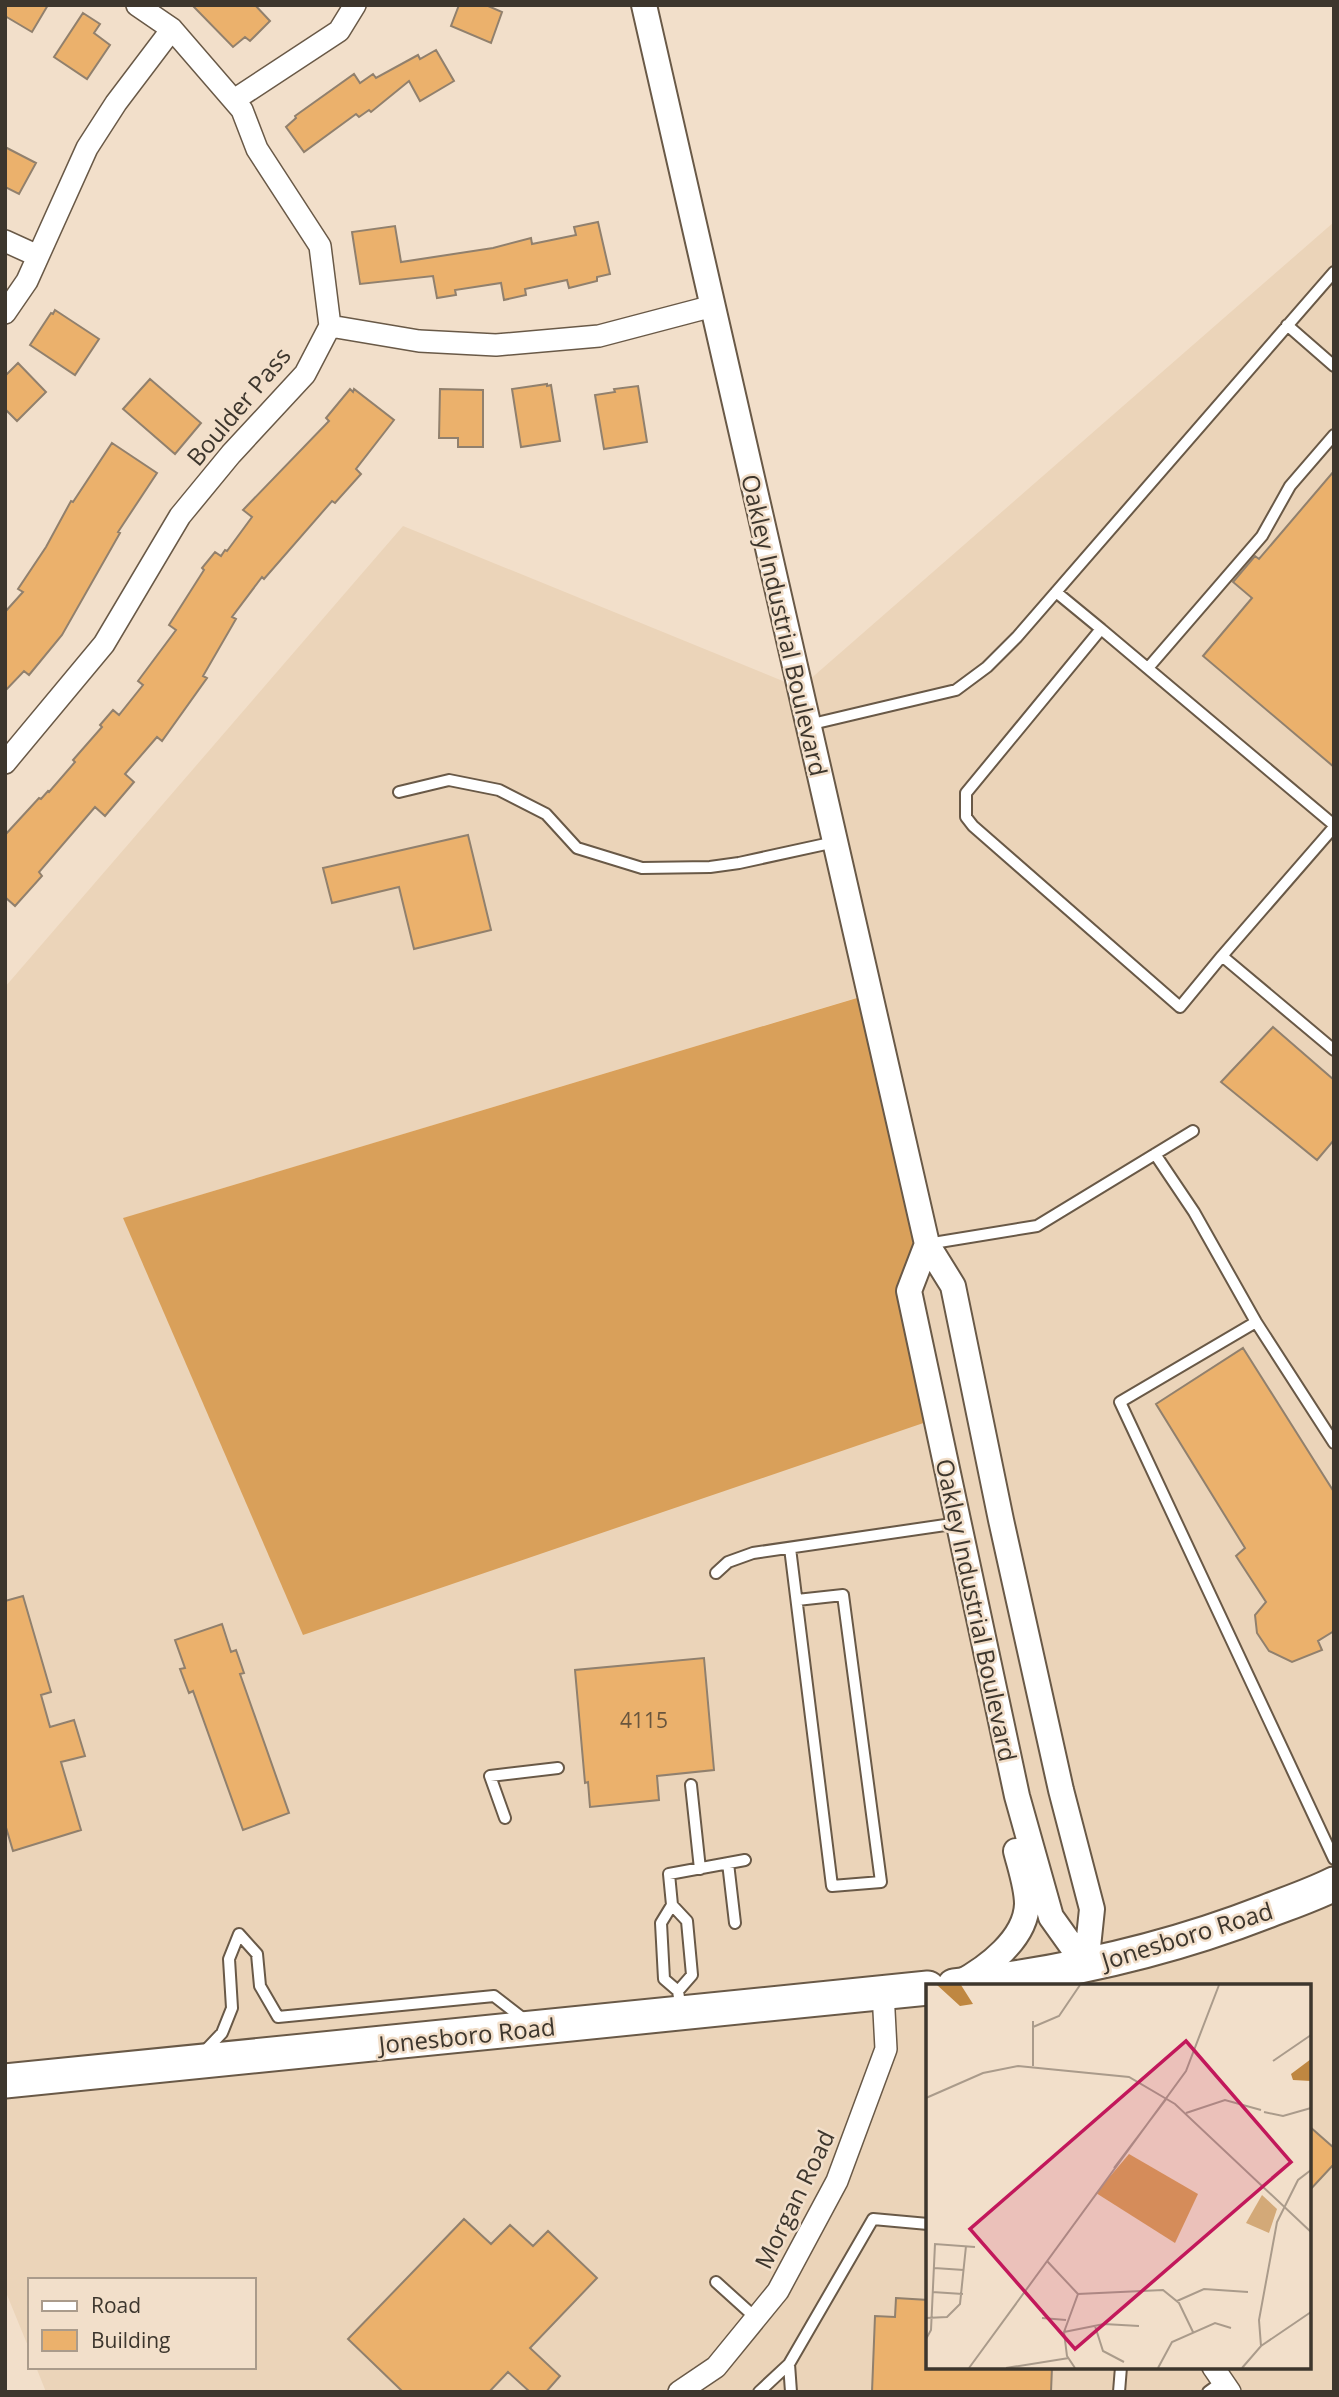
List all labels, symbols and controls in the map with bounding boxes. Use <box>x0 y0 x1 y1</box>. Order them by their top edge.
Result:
street label: Boulder Pass <box>179 340 297 472</box>
street label: Oakley Industrial Boulevard <box>734 471 836 779</box>
street label: Oakley Industrial Boulevard <box>929 1456 1025 1764</box>
house number: 4115 <box>620 1706 668 1734</box>
street label: Jonesboro Road <box>1095 1893 1277 1977</box>
inset map <box>926 1984 1311 2369</box>
street label: Jonesboro Road <box>375 2009 557 2061</box>
street label: Morgan Road <box>746 2124 842 2274</box>
legend <box>28 2278 256 2369</box>
text: Road <box>91 2291 141 2319</box>
text: Building <box>91 2326 170 2354</box>

